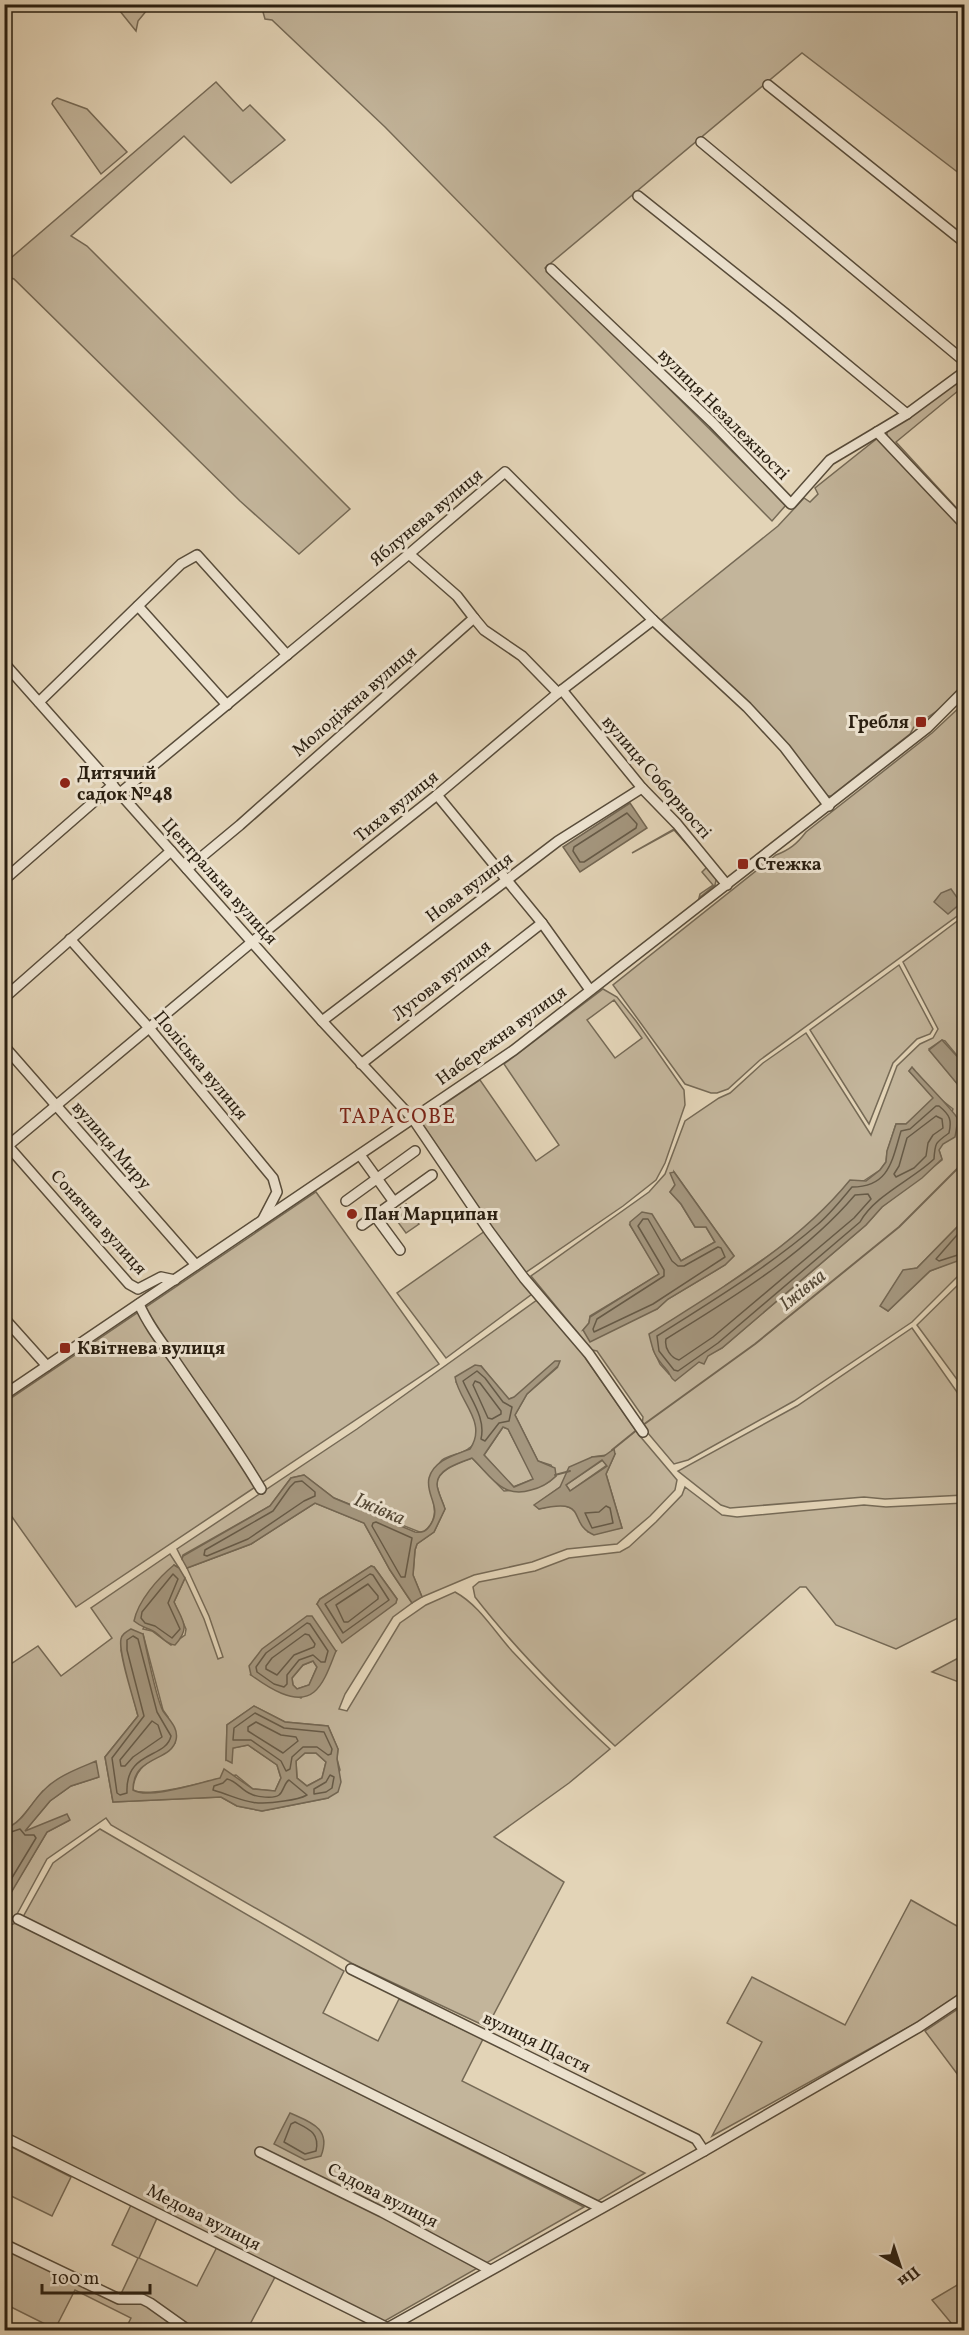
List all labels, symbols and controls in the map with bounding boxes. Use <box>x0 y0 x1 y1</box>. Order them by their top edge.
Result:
street label: вулиця Незалежності <box>651 344 794 487</box>
street label: Яблунева вулиця <box>365 463 489 573</box>
street label: Молодіжна вулиця <box>287 641 423 763</box>
street label: вулиця Соборності <box>595 711 717 845</box>
place label: Гребля <box>848 711 909 736</box>
marker: Гребля <box>914 715 928 729</box>
place label: Дитячий садок №48 <box>77 762 172 808</box>
street label: Тиха вулиця <box>350 765 444 849</box>
marker: Дитячий садок №48 <box>58 776 72 790</box>
street label: Центральна вулиця <box>155 813 283 951</box>
street label: Нова вулиця <box>421 847 519 929</box>
place label: Стежка <box>755 853 822 878</box>
marker: Стежка <box>736 857 750 871</box>
street label: Лугова вулиця <box>387 935 497 1028</box>
street label: Набережна вулиця <box>431 980 572 1092</box>
street label: Поліська вулиця <box>147 1006 253 1126</box>
street label: вулиця Миру <box>65 1096 157 1196</box>
district label: ТАРАСОВЕ <box>339 1103 457 1132</box>
street label: Сонячна вулиця <box>44 1165 152 1281</box>
place label: Пан Марципан <box>364 1203 498 1228</box>
marker: Пан Марципан <box>345 1207 359 1221</box>
water label: Іжівка <box>774 1263 833 1318</box>
place label: Квітнева вулиця <box>77 1337 225 1362</box>
marker: Квітнева вулиця <box>58 1341 72 1355</box>
water label: Іжівка <box>349 1487 409 1533</box>
street label: вулиця Щастя <box>478 2006 594 2080</box>
street label: Садова вулиця <box>323 2158 442 2235</box>
street label: Медова вулиця <box>142 2179 265 2258</box>
north arrow <box>870 2236 930 2296</box>
scale bar <box>42 2257 150 2295</box>
text: Пн <box>892 2260 924 2292</box>
text: 100 m <box>51 2267 100 2292</box>

